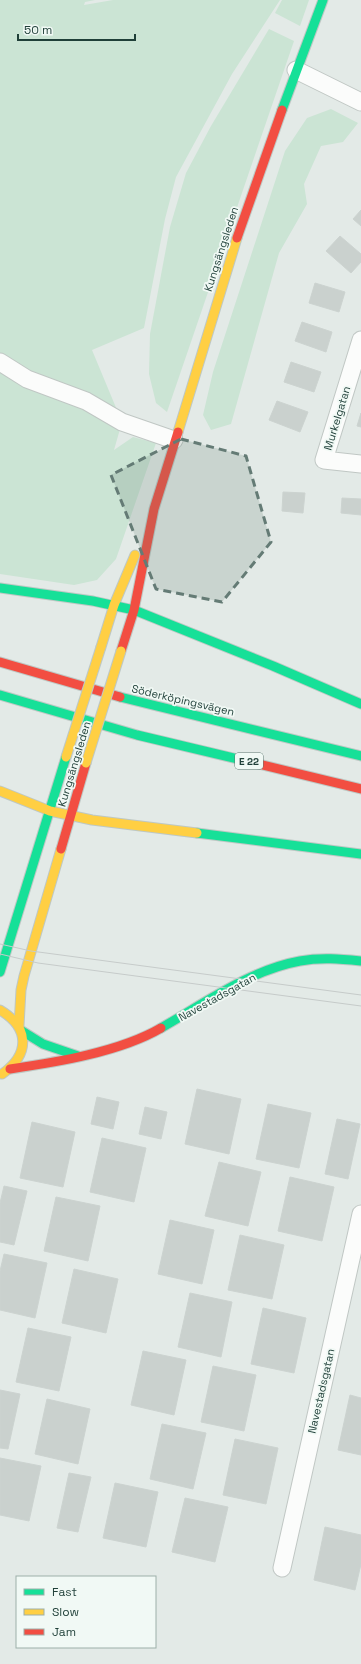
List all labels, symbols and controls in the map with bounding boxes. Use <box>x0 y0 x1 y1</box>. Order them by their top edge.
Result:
scale bar <box>18 16 135 42</box>
text: 50 m <box>24 22 52 38</box>
street label: Kungsängsleden <box>201 205 241 293</box>
street label: Murkelgatan <box>321 384 353 452</box>
street label: Söderköpingsvägen <box>130 681 236 719</box>
street label: Kungsängsleden <box>54 720 94 808</box>
road number: E 22 <box>235 753 263 769</box>
street label: Navestadsgatan <box>176 970 258 1024</box>
street label: Navestadsgatan <box>304 1347 338 1435</box>
legend <box>16 1576 156 1648</box>
text: Fast <box>52 1584 77 1600</box>
text: Slow <box>52 1604 79 1620</box>
text: Jam <box>52 1624 76 1640</box>

